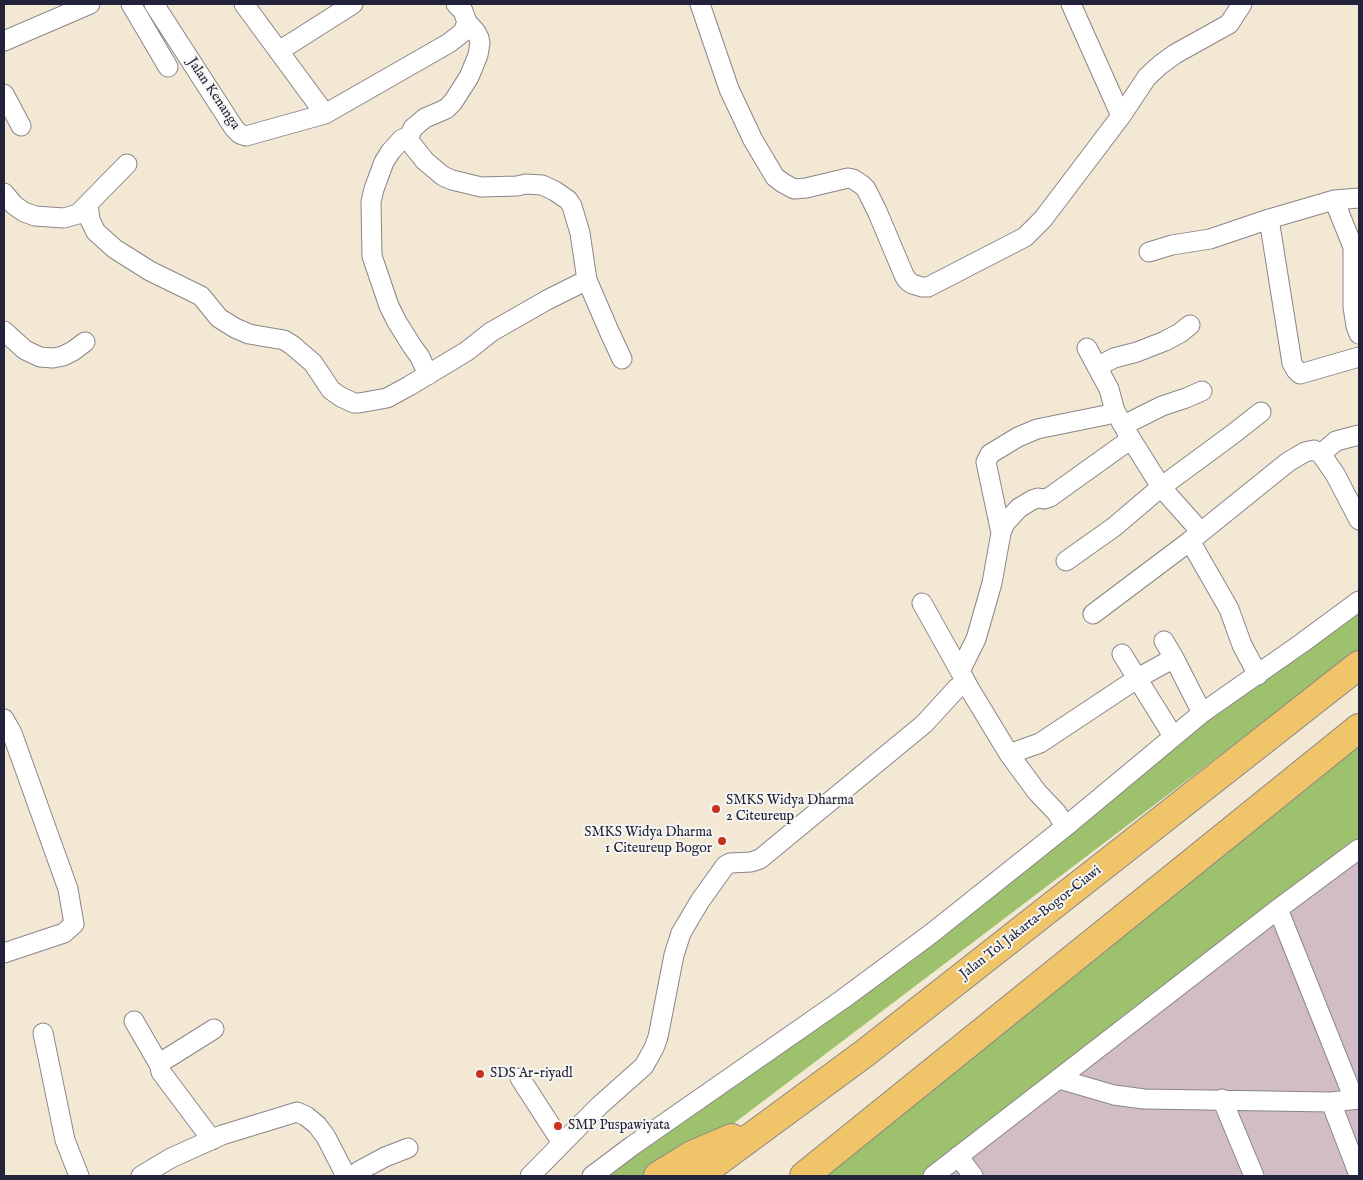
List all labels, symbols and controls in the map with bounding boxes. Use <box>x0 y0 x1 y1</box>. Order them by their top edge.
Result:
street label: Jalan Kenanga <box>183 55 243 133</box>
place label: SMKS Widya Dharma 2 Citeureup <box>726 793 854 826</box>
marker: SMKS Widya Dharma 2 Citeureup <box>710 803 722 815</box>
place label: SMKS Widya Dharma 1 Citeureup Bogor <box>584 825 712 858</box>
marker: SMKS Widya Dharma 1 Citeureup Bogor <box>716 835 728 847</box>
street label: Jalan Tol Jakarta–Bogor–Ciawi <box>957 863 1105 983</box>
place label: SDS Ar-riyadl <box>490 1066 573 1082</box>
marker: SDS Ar-riyadl <box>474 1068 486 1080</box>
place label: SMP Puspawiyata <box>568 1118 670 1134</box>
marker: SMP Puspawiyata <box>552 1120 564 1132</box>

